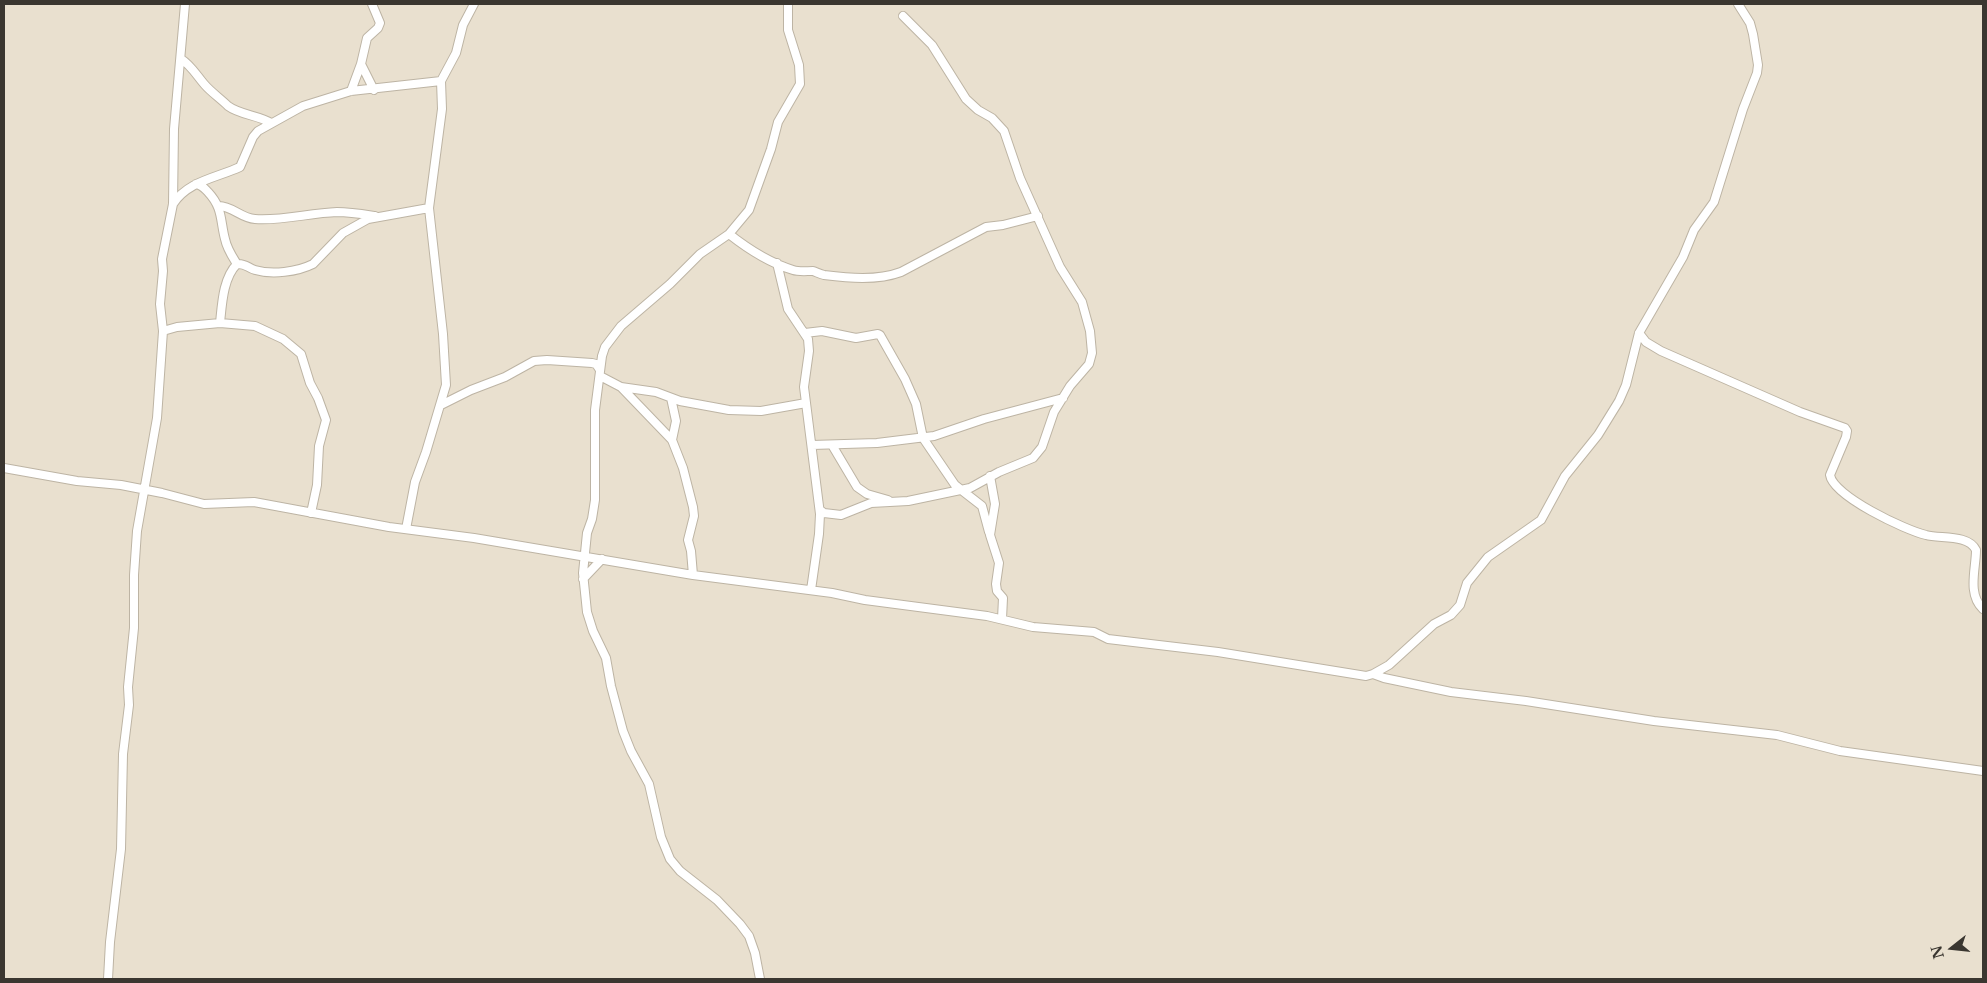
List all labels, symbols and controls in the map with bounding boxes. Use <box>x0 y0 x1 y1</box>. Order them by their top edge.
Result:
north arrow <box>1927 923 1977 973</box>
text: N <box>1927 943 1948 961</box>

